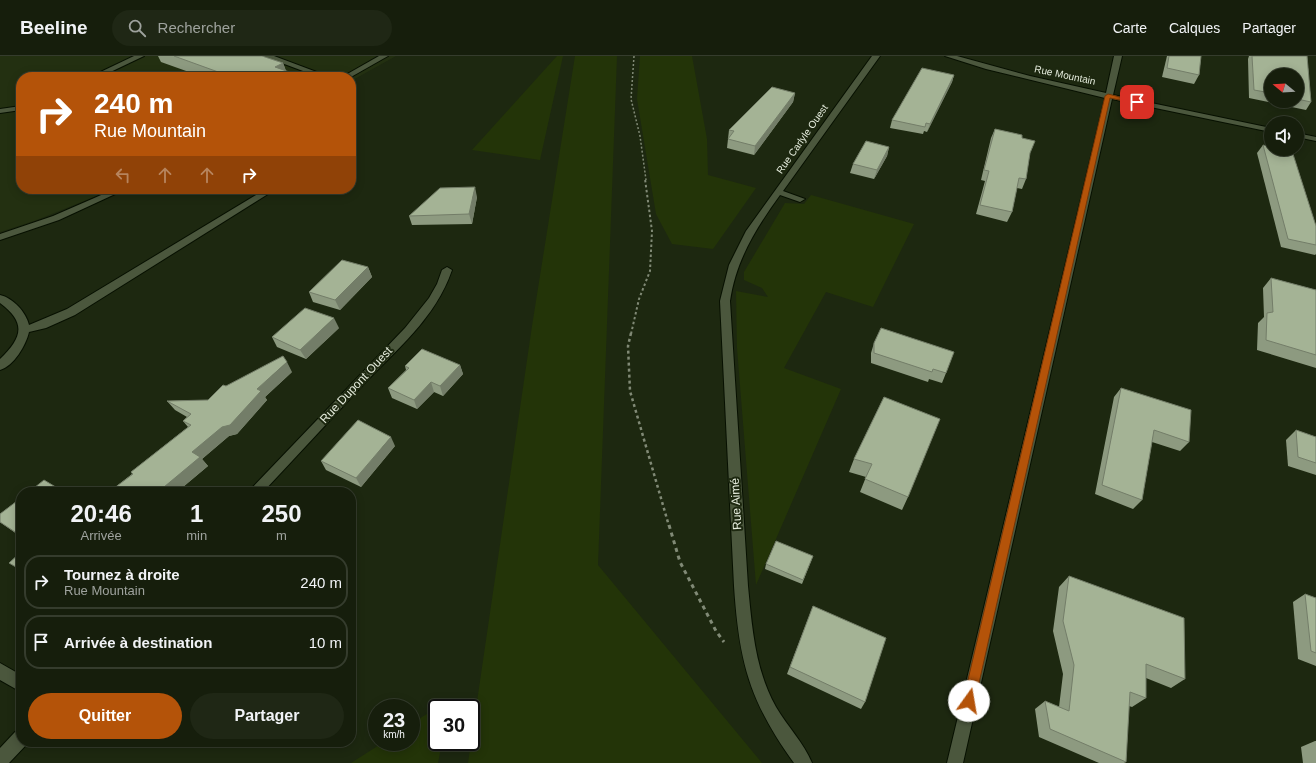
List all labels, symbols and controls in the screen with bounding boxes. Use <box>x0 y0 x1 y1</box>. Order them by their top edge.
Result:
search box <box>112 10 392 46</box>
text: Beeline <box>20 17 88 38</box>
icon: search <box>126 17 148 39</box>
text: Rechercher <box>158 19 235 36</box>
text: Carte <box>1113 20 1147 36</box>
text: Calques <box>1169 20 1220 36</box>
text: Partager <box>1242 20 1296 36</box>
street label: Rue Mountain <box>1033 63 1097 87</box>
north arrow <box>1264 68 1304 108</box>
map controls <box>1264 68 1304 156</box>
pin <box>1120 85 1154 119</box>
icon: right <box>28 88 80 140</box>
text: 240 m <box>94 88 173 119</box>
icon: arrive <box>1126 91 1148 113</box>
street label: Rue Carlyle Ouest <box>774 102 830 176</box>
button: sound <box>1264 116 1304 156</box>
text: Rue Mountain <box>94 121 206 141</box>
icon: left <box>112 164 134 186</box>
icon: ahead <box>154 164 176 186</box>
icon: ahead <box>196 164 218 186</box>
icon: right <box>238 164 260 186</box>
street label: Rue Dupont Ouest <box>317 343 395 426</box>
street label: Rue Aimé <box>728 477 744 530</box>
text: 20:46 <box>70 500 132 527</box>
text: 1 <box>190 500 203 527</box>
text: 250 <box>262 500 302 527</box>
text: Arrivée <box>80 528 122 543</box>
text: min <box>186 528 207 543</box>
text: m <box>276 528 287 543</box>
text: Tournez à droite <box>64 566 180 583</box>
icon: right <box>30 571 52 593</box>
text: 240 m <box>300 574 342 591</box>
text: Rue Mountain <box>64 583 145 598</box>
icon: arrive <box>30 631 52 653</box>
text: Arrivée à destination <box>64 634 212 651</box>
text: 10 m <box>309 634 342 651</box>
position arrow <box>948 680 990 722</box>
button: Quitter <box>28 693 182 739</box>
button: Partager <box>190 693 344 739</box>
speed limit sign: 30 <box>428 699 480 751</box>
text: 23 <box>383 709 405 731</box>
text: km/h <box>383 729 405 740</box>

